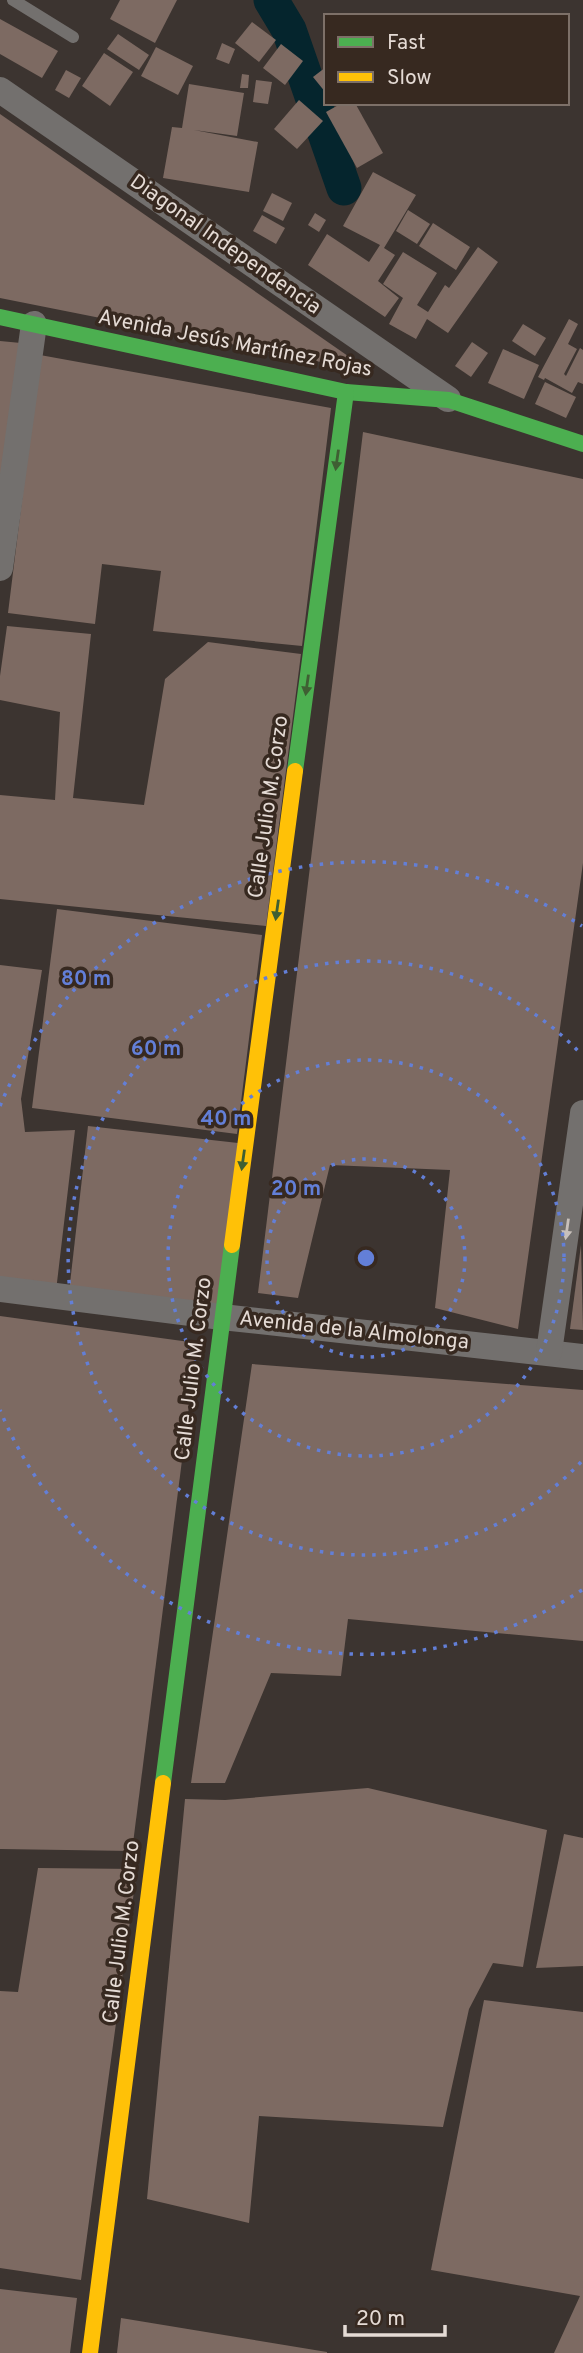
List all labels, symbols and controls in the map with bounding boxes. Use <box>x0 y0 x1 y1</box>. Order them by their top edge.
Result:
legend <box>324 14 569 105</box>
text: Fast <box>387 30 426 57</box>
text: Slow <box>387 65 432 92</box>
street label: Diagonal Independencia <box>124 169 326 321</box>
street label: Avenida Jesús Martínez Rojas <box>96 304 374 384</box>
one-way arrow <box>331 449 342 471</box>
one-way arrow <box>301 674 312 696</box>
street label: Calle Julio M. Corzo <box>243 714 295 900</box>
one-way arrow <box>271 900 282 922</box>
text: 80 m <box>61 966 111 993</box>
text: 60 m <box>131 1036 181 1063</box>
text: 40 m <box>201 1106 251 1133</box>
one-way arrow <box>237 1149 248 1171</box>
text: 20 m <box>271 1176 321 1203</box>
one-way arrow <box>561 1219 572 1241</box>
centre of rings <box>354 1246 378 1270</box>
street label: Calle Julio M. Corzo <box>169 1276 219 1462</box>
street label: Avenida de la Almolonga <box>238 1306 470 1356</box>
street label: Calle Julio M. Corzo <box>97 1839 147 2025</box>
scale bar <box>345 2294 445 2338</box>
text: 20 m <box>356 2306 405 2333</box>

